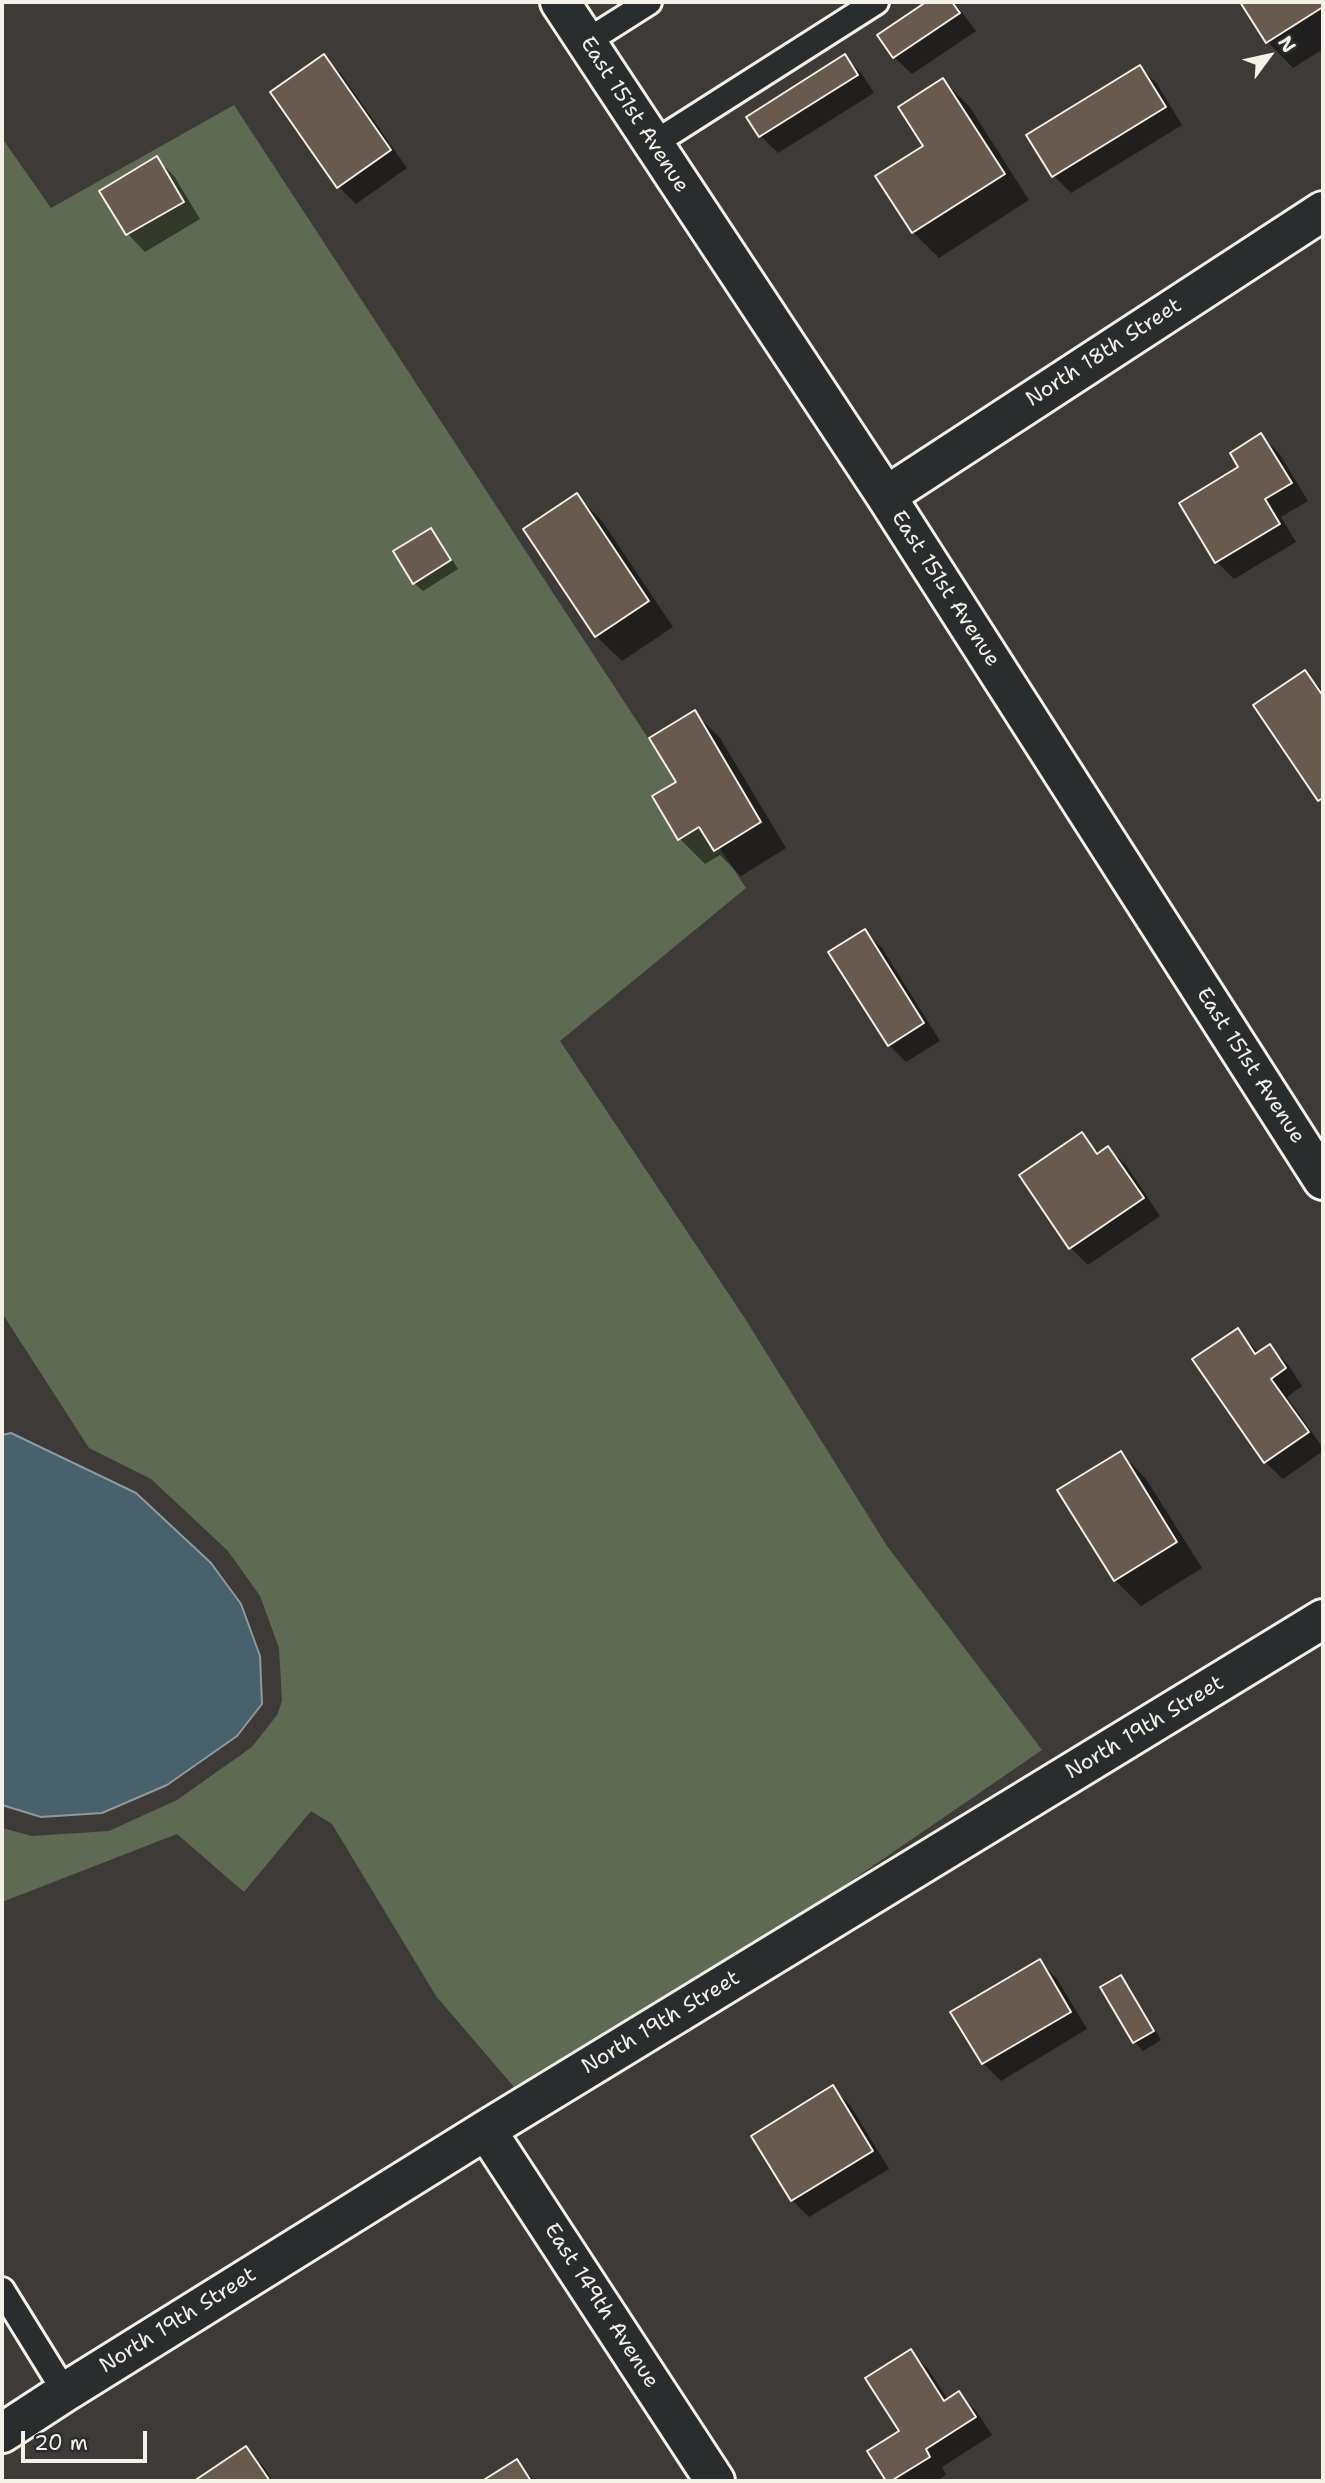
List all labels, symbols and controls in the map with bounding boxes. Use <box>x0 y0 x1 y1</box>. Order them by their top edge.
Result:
north arrow <box>1234 21 1304 91</box>
text: N <box>1272 31 1302 57</box>
street label: East 151st Avenue <box>574 32 694 198</box>
street label: North 18th Street <box>1022 293 1186 413</box>
street label: East 151st Avenue <box>885 506 1005 672</box>
street label: East 151st Avenue <box>1190 983 1310 1149</box>
street label: North 19th Street <box>1061 1671 1229 1785</box>
street label: North 19th Street <box>577 1966 745 2080</box>
street label: East 149th Avenue <box>538 2219 664 2393</box>
street label: North 19th Street <box>95 2263 261 2379</box>
scale bar <box>24 2416 150 2460</box>
text: 20 m <box>34 2429 88 2457</box>

